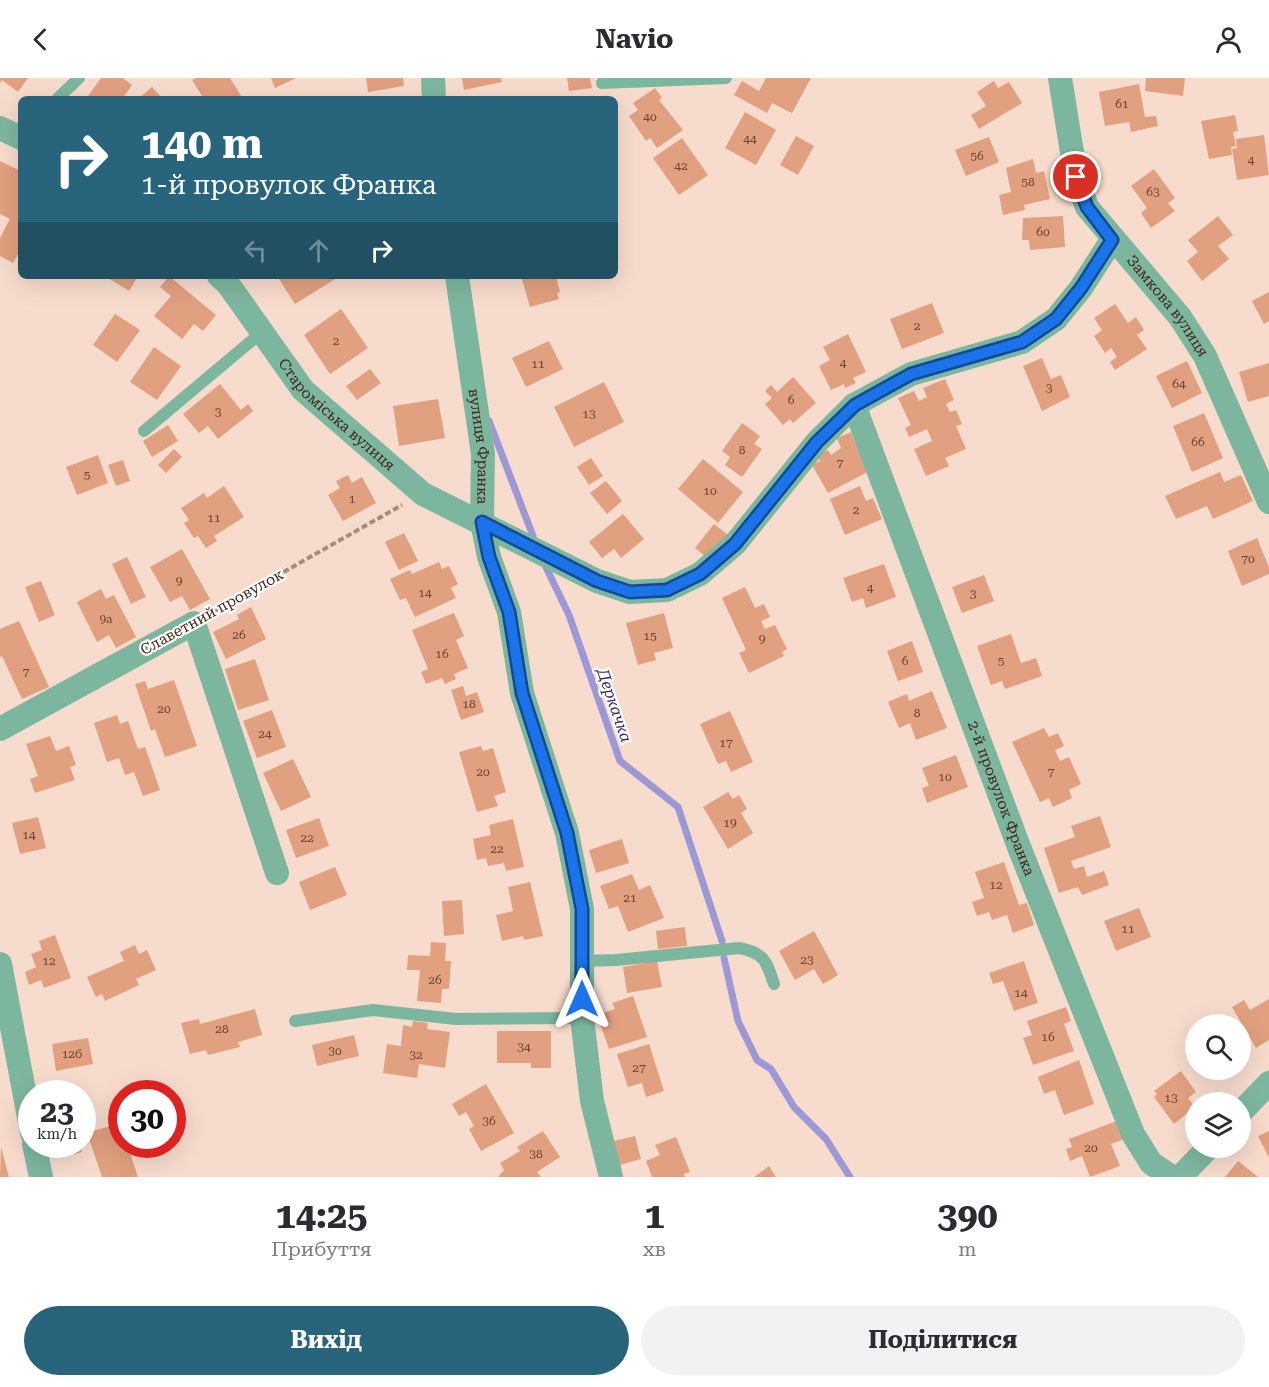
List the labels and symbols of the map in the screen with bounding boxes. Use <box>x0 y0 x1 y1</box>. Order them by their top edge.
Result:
house number: 61 <box>1115 97 1129 111</box>
house number: 40 <box>643 110 657 124</box>
house number: 44 <box>743 132 757 146</box>
house number: 56 <box>970 149 984 163</box>
pin <box>1050 151 1101 202</box>
house number: 4 <box>1248 153 1255 167</box>
house number: 42 <box>674 159 688 173</box>
house number: 58 <box>1021 175 1035 189</box>
house number: 63 <box>1146 185 1160 199</box>
house number: 60 <box>1036 225 1050 239</box>
street label: Замкова вулиця <box>1123 251 1212 360</box>
house number: 2 <box>914 319 921 333</box>
house number: 2 <box>333 334 340 348</box>
street label: Староміська вулиця <box>275 355 399 475</box>
house number: 4 <box>840 356 847 370</box>
house number: 11 <box>531 357 545 371</box>
house number: 64 <box>1172 377 1186 391</box>
house number: 3 <box>1046 381 1053 395</box>
street label: вулиця Франка <box>465 387 493 504</box>
house number: 6 <box>788 393 795 407</box>
house number: 3 <box>215 405 222 419</box>
house number: 13 <box>582 407 596 421</box>
house number: 66 <box>1191 435 1205 449</box>
house number: 8 <box>739 443 746 457</box>
house number: 7 <box>837 456 844 470</box>
house number: 5 <box>84 468 91 482</box>
house number: 10 <box>703 484 717 498</box>
house number: 1 <box>349 492 356 506</box>
house number: 2 <box>853 503 860 517</box>
house number: 11 <box>207 511 221 525</box>
house number: 70 <box>1241 552 1255 566</box>
street label: Славетний провулок <box>137 565 287 659</box>
house number: 9 <box>176 574 183 588</box>
house number: 4 <box>867 581 874 595</box>
house number: 14 <box>418 586 432 600</box>
house number: 3 <box>970 587 977 601</box>
house number: 9а <box>99 612 113 626</box>
house number: 26 <box>232 628 246 642</box>
house number: 15 <box>643 629 657 643</box>
house number: 9 <box>759 632 766 646</box>
house number: 16 <box>435 647 449 661</box>
house number: 6 <box>902 654 909 668</box>
house number: 5 <box>998 654 1005 668</box>
house number: 7 <box>23 665 30 679</box>
water label: Деркачка <box>593 665 636 745</box>
house number: 18 <box>462 697 476 711</box>
house number: 20 <box>157 702 171 716</box>
house number: 8 <box>914 706 921 720</box>
street label: 2-й провулок Франка <box>964 718 1039 879</box>
house number: 24 <box>258 727 272 741</box>
house number: 17 <box>719 736 733 750</box>
house number: 20 <box>476 765 490 779</box>
house number: 7 <box>1048 765 1055 779</box>
house number: 10 <box>938 770 952 784</box>
house number: 19 <box>723 816 737 830</box>
house number: 14 <box>22 828 36 842</box>
house number: 22 <box>300 831 314 845</box>
house number: 22 <box>490 842 504 856</box>
house number: 12 <box>989 878 1003 892</box>
house number: 21 <box>623 891 637 905</box>
house number: 11 <box>1121 922 1135 936</box>
house number: 23 <box>800 953 814 967</box>
house number: 12 <box>42 954 56 968</box>
position arrow <box>550 967 614 1031</box>
house number: 26 <box>428 973 442 987</box>
house number: 14 <box>1014 986 1028 1000</box>
house number: 28 <box>215 1022 229 1036</box>
house number: 16 <box>1041 1030 1055 1044</box>
house number: 34 <box>517 1040 531 1054</box>
house number: 30 <box>328 1044 342 1058</box>
house number: 12б <box>62 1047 82 1061</box>
house number: 32 <box>409 1048 423 1062</box>
house number: 27 <box>632 1061 646 1075</box>
speed limit sign: 30 <box>108 1080 186 1158</box>
house number: 13 <box>1164 1091 1178 1105</box>
house number: 36 <box>482 1114 496 1128</box>
house number: 20 <box>1084 1141 1098 1155</box>
house number: 38 <box>529 1147 543 1161</box>

